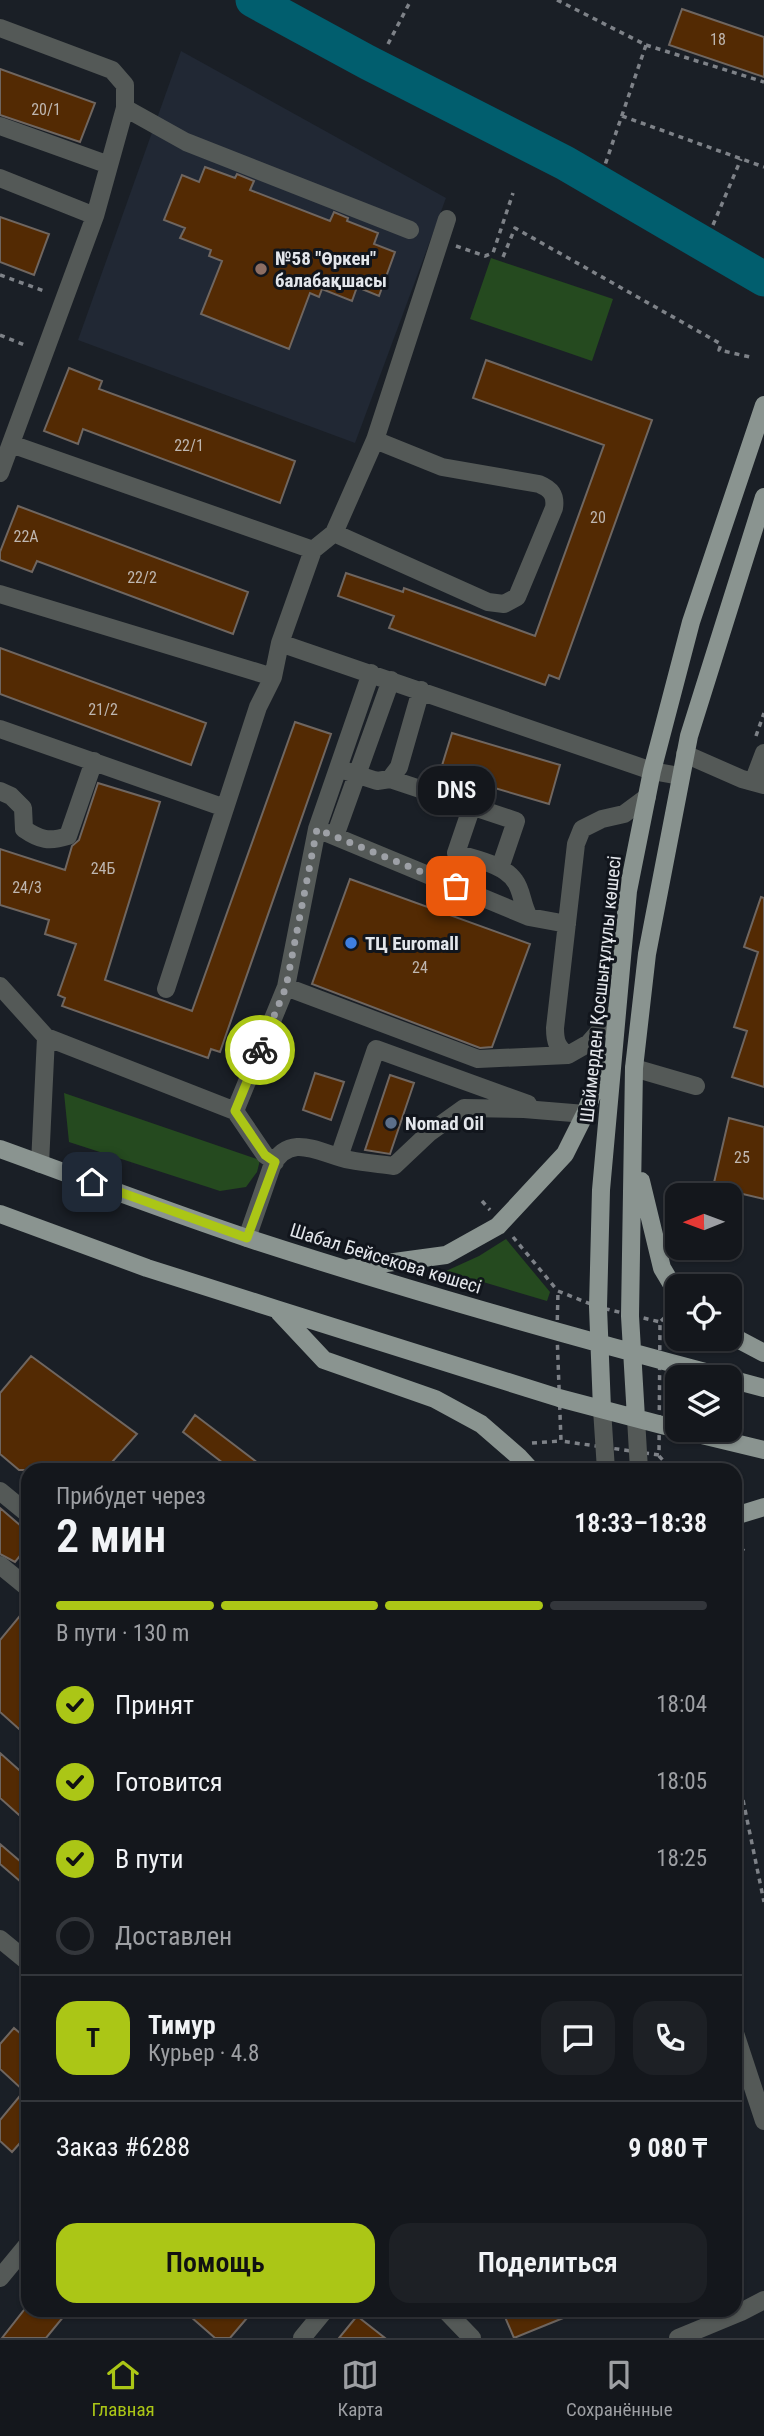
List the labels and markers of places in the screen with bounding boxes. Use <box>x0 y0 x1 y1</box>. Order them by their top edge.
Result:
place label: №58 "Өркен" балабақшасы <box>275 247 387 292</box>
marker: №58 "Өркен" балабақшасы <box>253 261 269 277</box>
callout: DNS <box>418 767 494 816</box>
pin <box>426 856 486 916</box>
place label: ТЦ Euromall <box>365 932 459 955</box>
marker: ТЦ Euromall <box>343 935 359 951</box>
place label: Nomad Oil <box>405 1112 484 1135</box>
marker: Nomad Oil <box>383 1115 399 1131</box>
pin <box>62 1152 122 1212</box>

